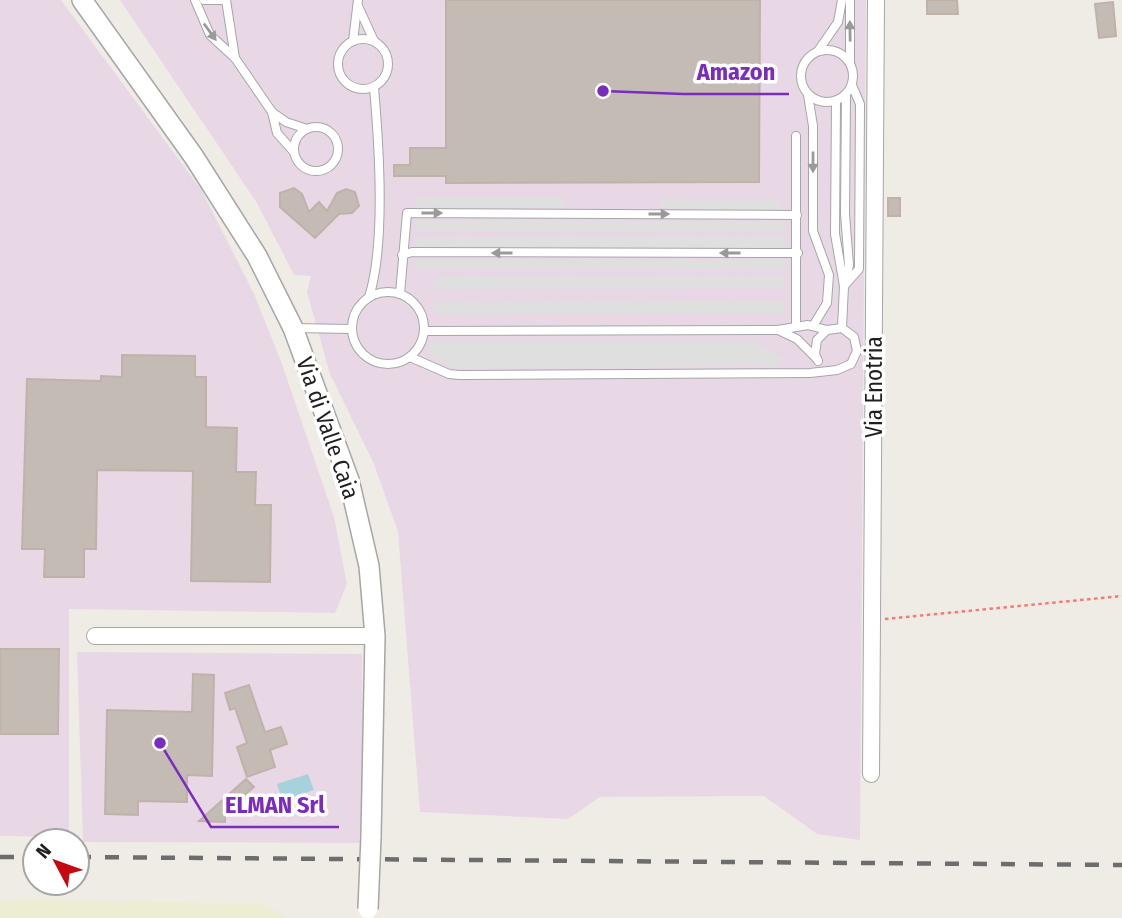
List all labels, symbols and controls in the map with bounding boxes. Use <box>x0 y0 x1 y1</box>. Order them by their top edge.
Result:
one-way arrow <box>844 20 856 42</box>
one-way arrow <box>203 23 217 41</box>
callout: Amazon <box>683 49 789 94</box>
text: Amazon <box>696 58 775 86</box>
one-way arrow <box>807 152 818 174</box>
one-way arrow <box>421 207 443 219</box>
one-way arrow <box>649 208 671 220</box>
one-way arrow <box>491 247 513 259</box>
one-way arrow <box>718 247 740 259</box>
street label: Via Enotria <box>860 336 888 438</box>
street label: Via di Valle Caia <box>291 353 365 503</box>
callout: ELMAN Srl <box>211 782 339 827</box>
text: ELMAN Srl <box>225 791 325 819</box>
north arrow <box>21 827 91 897</box>
text: N <box>31 839 56 863</box>

